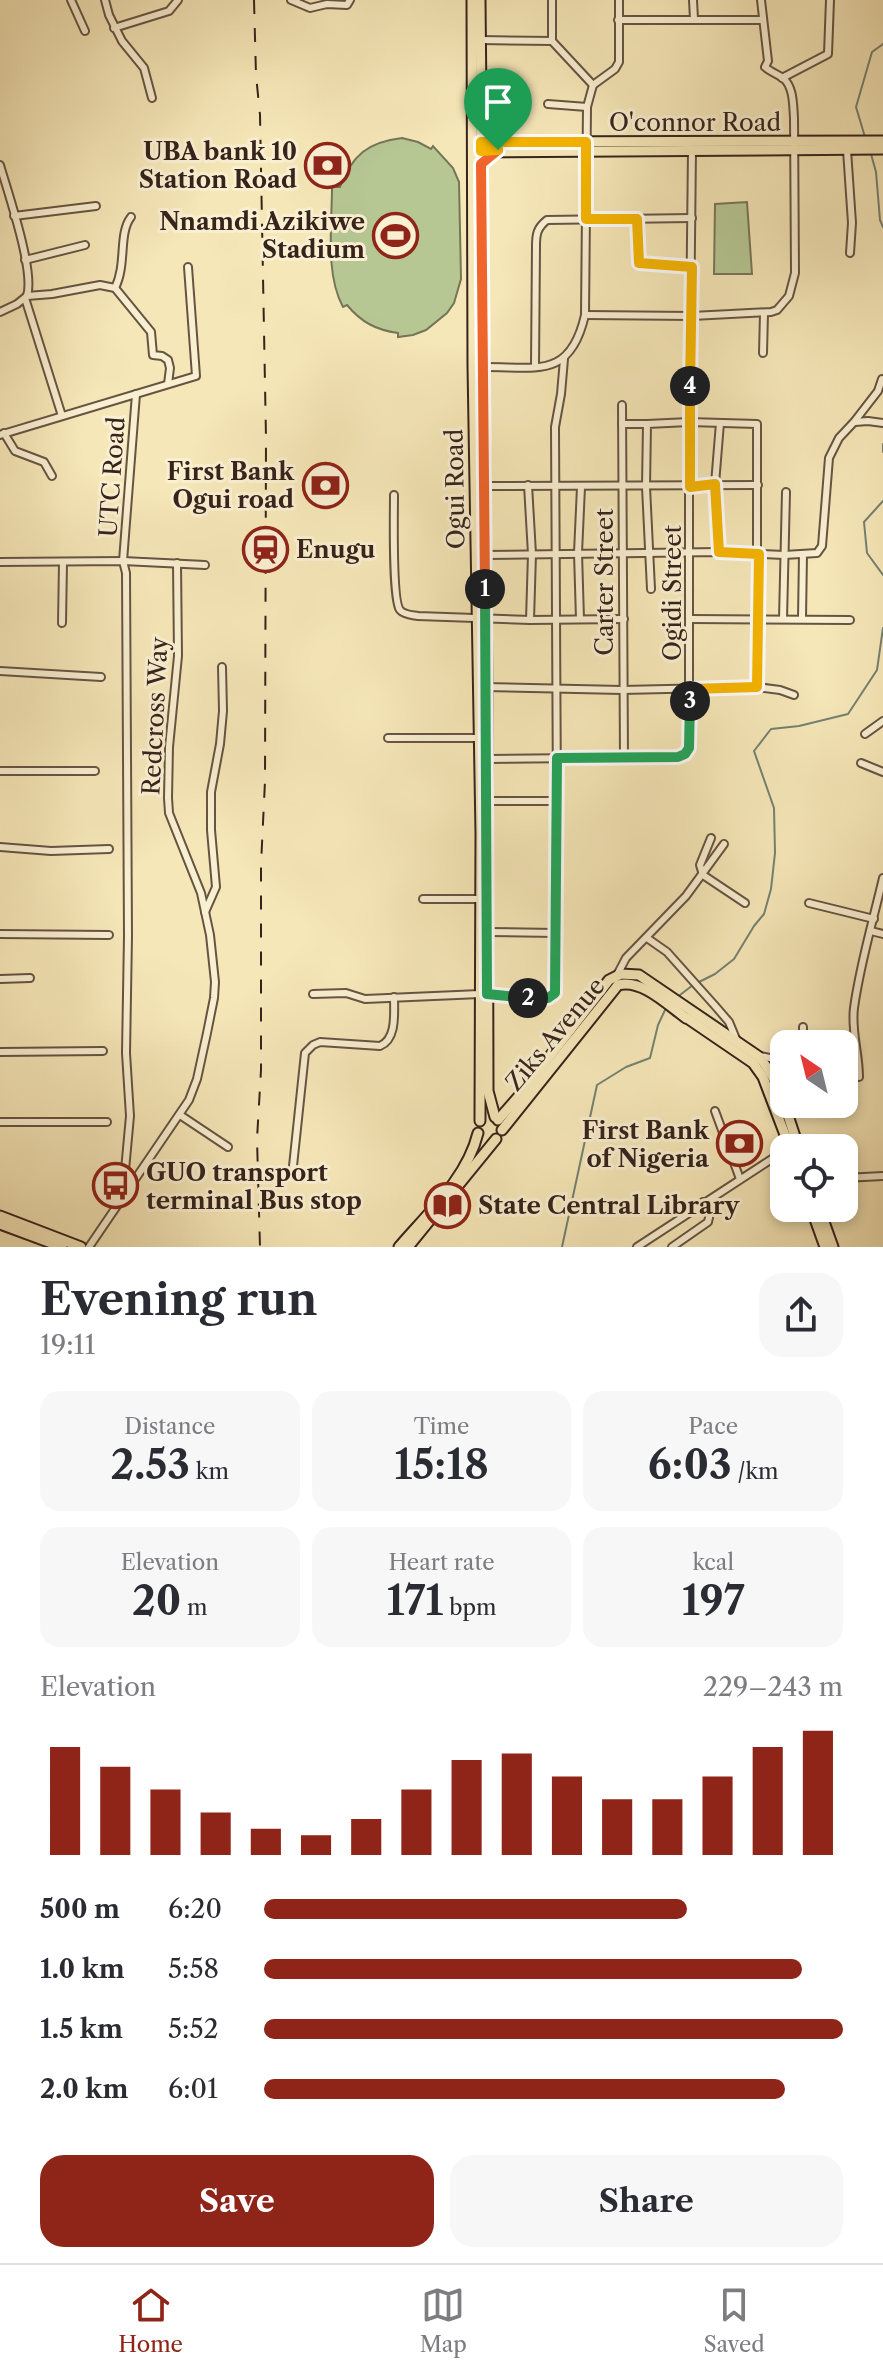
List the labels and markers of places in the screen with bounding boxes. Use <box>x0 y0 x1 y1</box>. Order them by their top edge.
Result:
pin <box>464 68 532 150</box>
place label: UBA bank 10 Station Road <box>139 137 297 194</box>
bank icon: UBA bank 10 Station Road <box>304 141 352 189</box>
place label: Nnamdi Azikiwe Stadium <box>159 207 365 264</box>
sports icon: Nnamdi Azikiwe Stadium <box>372 211 420 259</box>
pin: 4 <box>670 366 710 406</box>
place label: First Bank Ogui road <box>167 457 295 514</box>
bank icon: First Bank Ogui road <box>301 461 349 509</box>
station icon: Enugu <box>241 525 289 573</box>
place label: Enugu <box>296 535 376 564</box>
pin: 1 <box>465 569 505 609</box>
pin: 3 <box>670 681 710 721</box>
pin: 2 <box>508 978 548 1018</box>
place label: First Bank of Nigeria <box>582 1116 710 1173</box>
bank icon: First Bank of Nigeria <box>716 1120 764 1168</box>
place label: GUO transport terminal Bus stop <box>146 1158 362 1215</box>
bus stop icon: GUO transport terminal Bus stop <box>91 1162 139 1210</box>
library icon: State Central Library <box>423 1181 471 1229</box>
place label: State Central Library <box>478 1191 740 1220</box>

